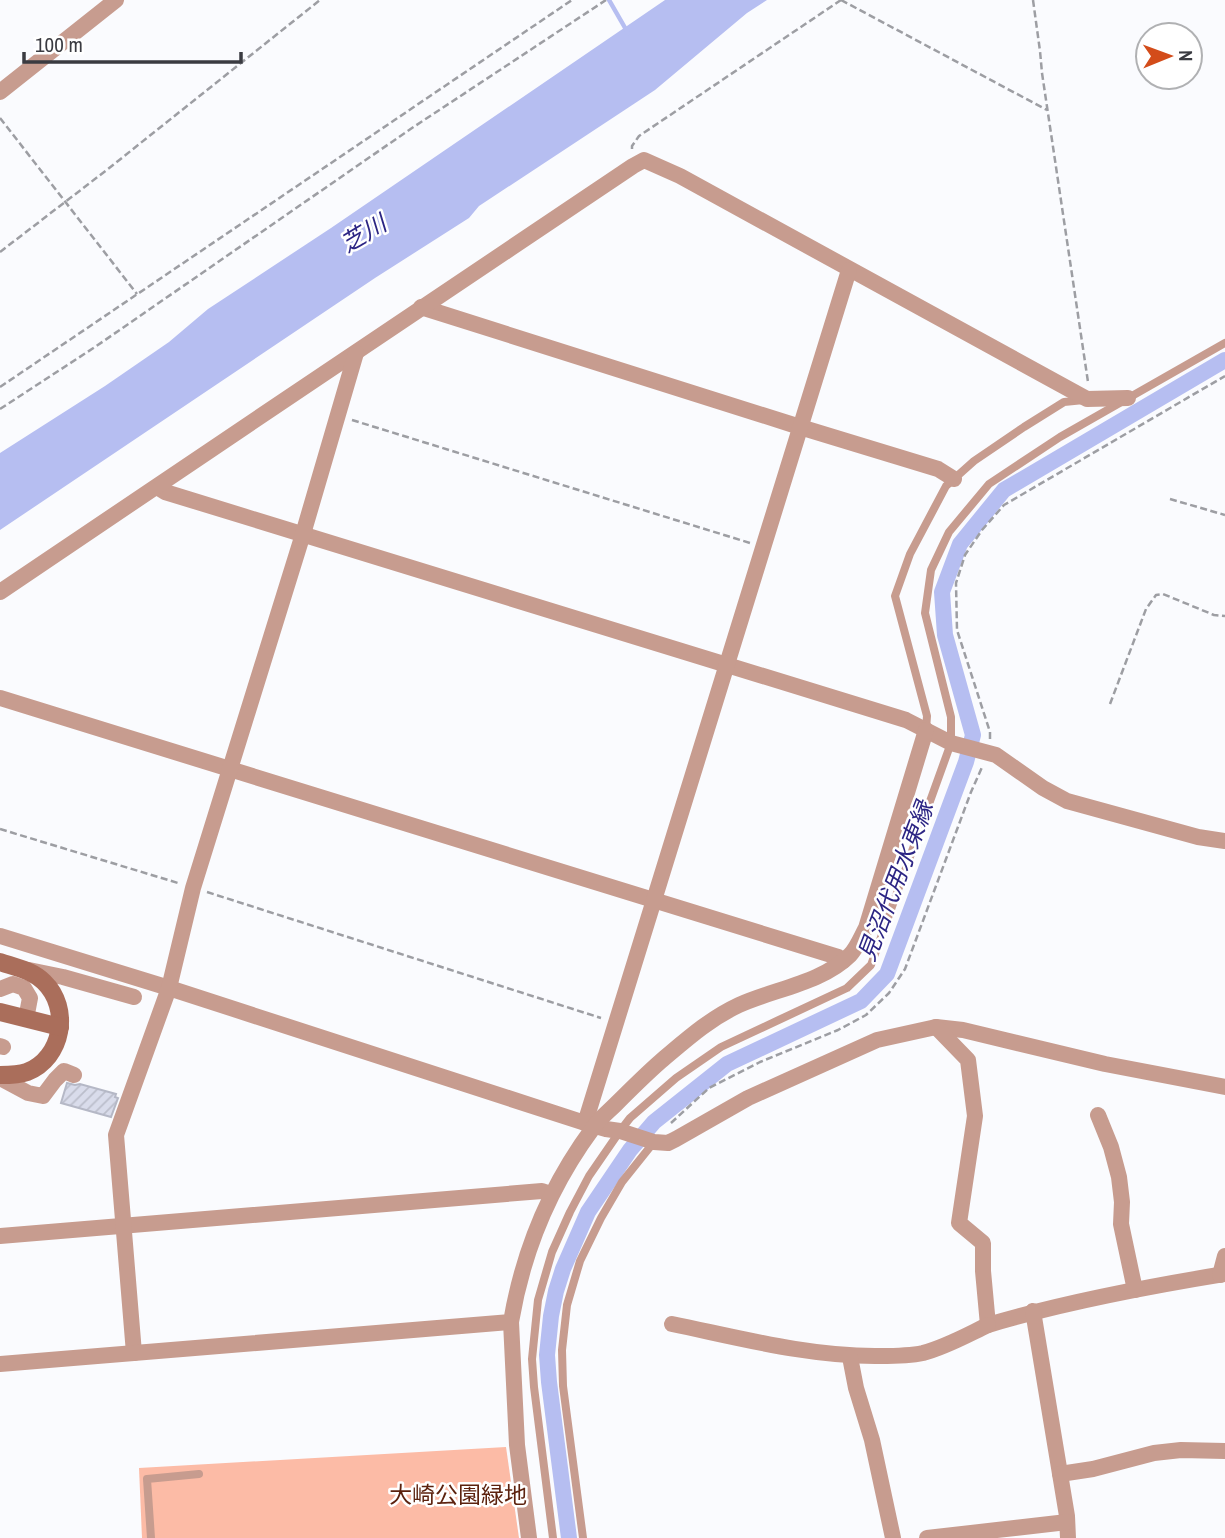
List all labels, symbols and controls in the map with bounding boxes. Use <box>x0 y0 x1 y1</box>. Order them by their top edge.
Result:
scale bar <box>24 21 242 65</box>
north arrow <box>1134 21 1204 91</box>
text: 100 m <box>35 30 83 59</box>
text: N <box>1173 50 1199 62</box>
water label: 芝川 <box>334 205 394 259</box>
water label: 見沼代用水東縁 <box>850 794 941 965</box>
park label: 大崎公園緑地 <box>389 1479 527 1510</box>

